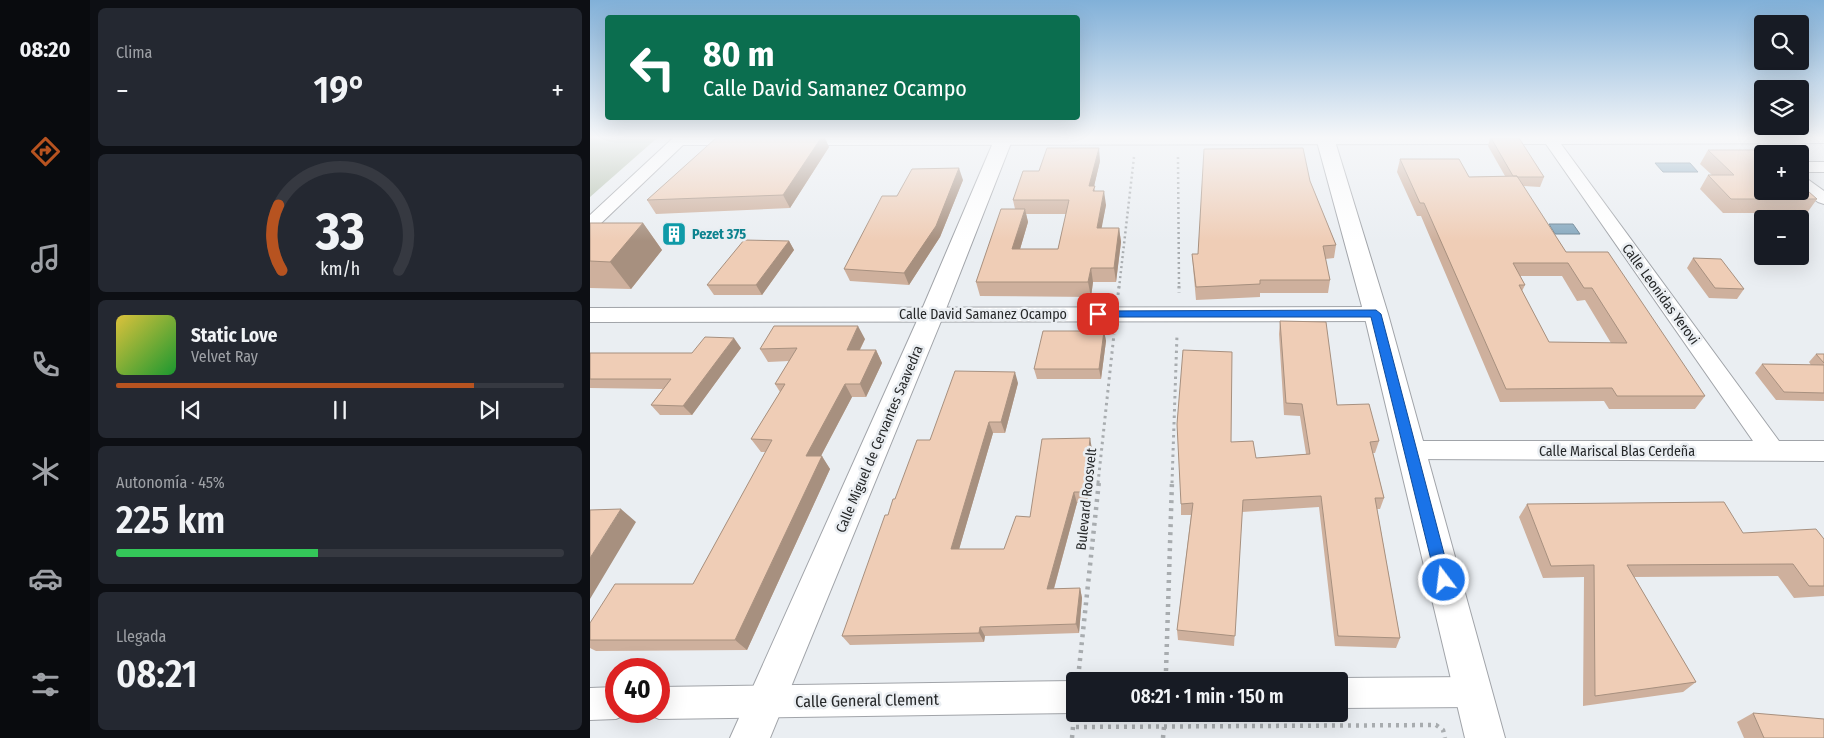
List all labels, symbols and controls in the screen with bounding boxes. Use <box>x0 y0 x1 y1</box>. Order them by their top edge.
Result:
map controls <box>1754 15 1809 265</box>
button: search <box>1754 15 1809 70</box>
text: 80 m <box>703 33 775 75</box>
icon: left <box>620 35 685 100</box>
text: 08:20 <box>20 36 70 63</box>
text: Clima <box>116 43 152 62</box>
text: 19° <box>313 67 366 113</box>
text: − <box>116 74 129 107</box>
text: + <box>551 74 564 107</box>
text: Calle David Samanez Ocampo <box>703 75 967 102</box>
button: layers <box>1754 80 1809 135</box>
icon: directions <box>28 134 63 169</box>
button: + <box>1754 145 1809 200</box>
text: 33 <box>314 200 365 263</box>
button: − <box>1754 210 1809 265</box>
building icon: Pezet 375 <box>661 221 687 247</box>
place label: Pezet 375 <box>692 226 746 243</box>
icon: music <box>28 241 63 276</box>
street label: Calle Leonidas Yerovi <box>1618 241 1703 348</box>
text: km/h <box>320 258 360 280</box>
pin <box>1077 293 1119 335</box>
icon: arrive <box>1084 300 1112 328</box>
street label: Calle David Samanez Ocampo <box>899 306 1067 323</box>
text: Static Love <box>191 324 278 347</box>
street label: Calle Miguel de Cervantes Saavedra <box>832 343 927 535</box>
icon: phone <box>28 347 63 382</box>
text: Velvet Ray <box>191 347 258 366</box>
icon: previous <box>177 396 205 424</box>
icon: pause <box>326 396 354 424</box>
icon: next <box>475 396 503 424</box>
street label: Calle Mariscal Blas Cerdeña <box>1539 443 1695 460</box>
street label: Bulevard Roosvelt <box>1073 447 1100 551</box>
icon: climate <box>28 454 63 489</box>
text: Autonomía · 45% <box>116 473 225 492</box>
text: 225 km <box>116 497 225 543</box>
position arrow <box>1417 553 1469 605</box>
icon: car <box>28 561 63 596</box>
text: Llegada <box>116 627 166 646</box>
text: 08:21 <box>116 651 197 697</box>
speed limit sign: 40 <box>605 658 670 723</box>
icon: filters <box>28 667 63 702</box>
text: 08:21 · 1 min · 150 m <box>1130 685 1284 708</box>
street label: Calle General Clement <box>795 690 940 711</box>

